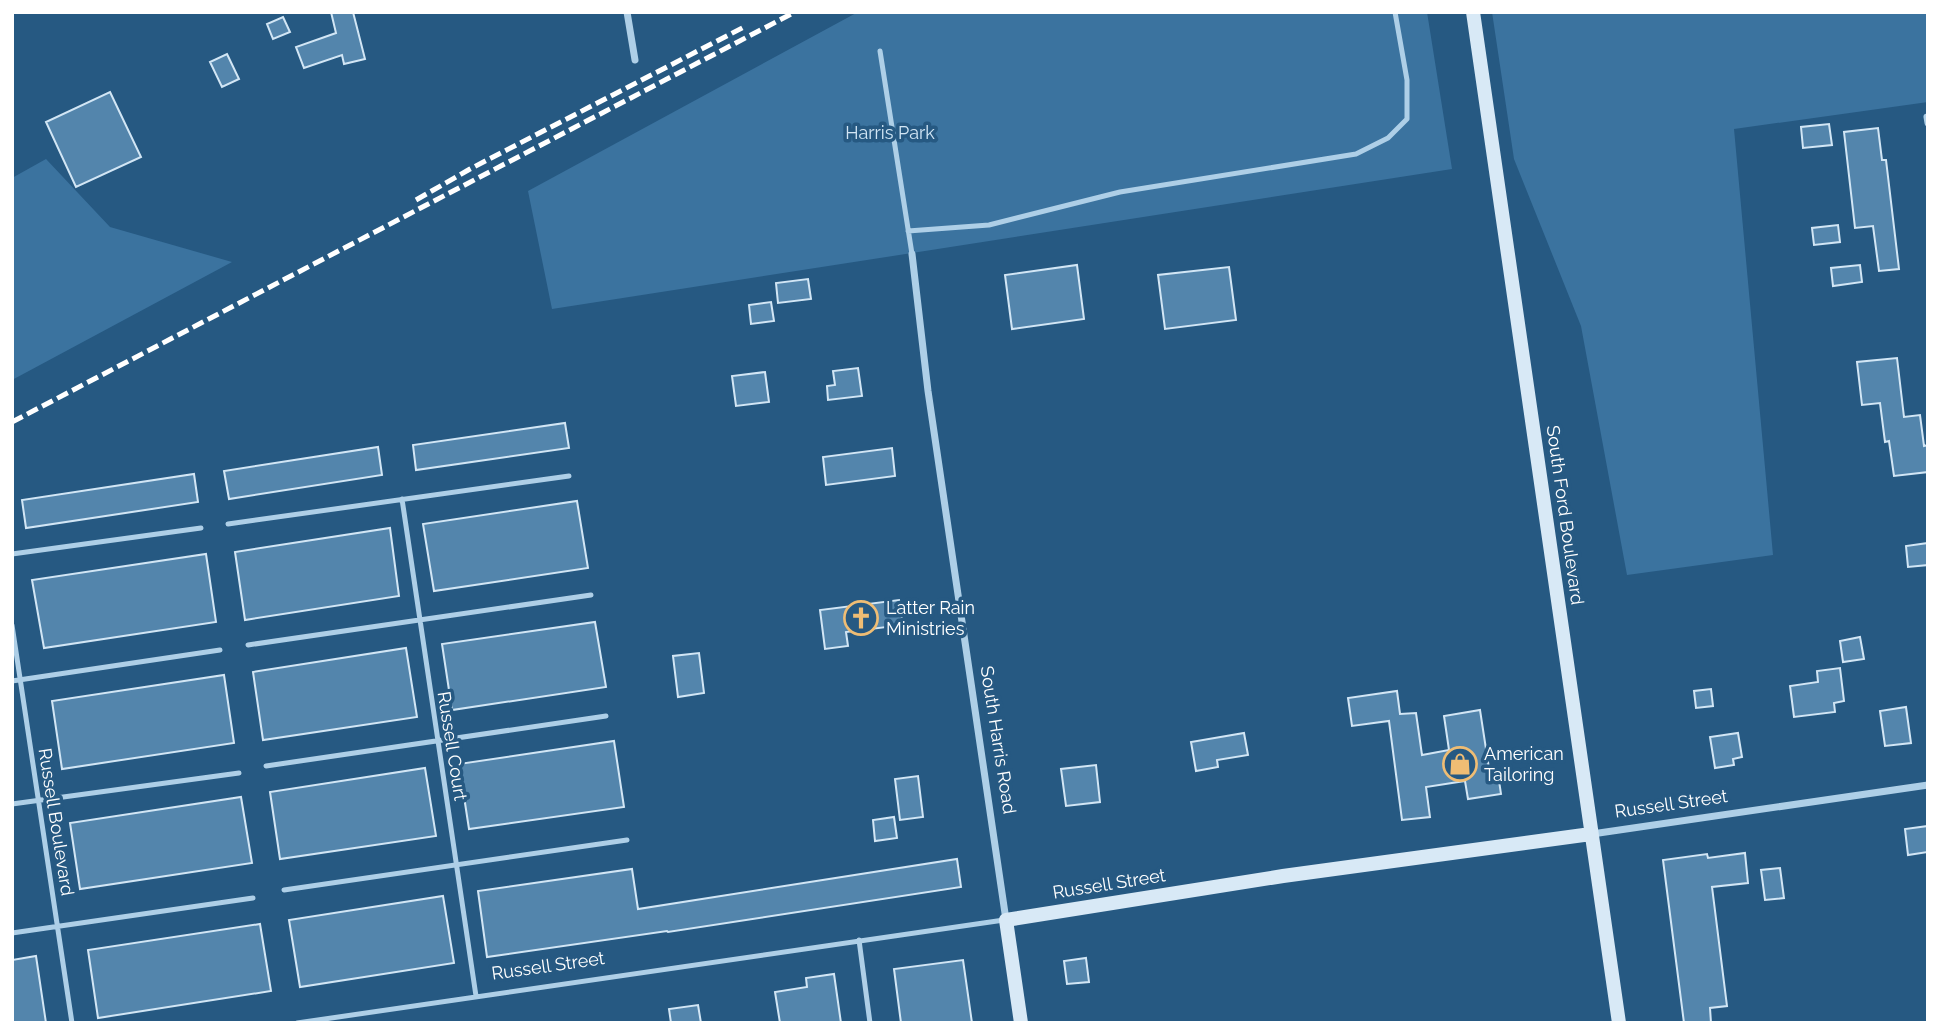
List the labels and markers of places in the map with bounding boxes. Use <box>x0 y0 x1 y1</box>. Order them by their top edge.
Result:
place label: Latter Rain Ministries <box>886 597 975 639</box>
church icon: Latter Rain Ministries <box>842 599 880 637</box>
place label: American Tailoring <box>1484 743 1564 785</box>
shop icon: American Tailoring <box>1441 745 1479 783</box>

